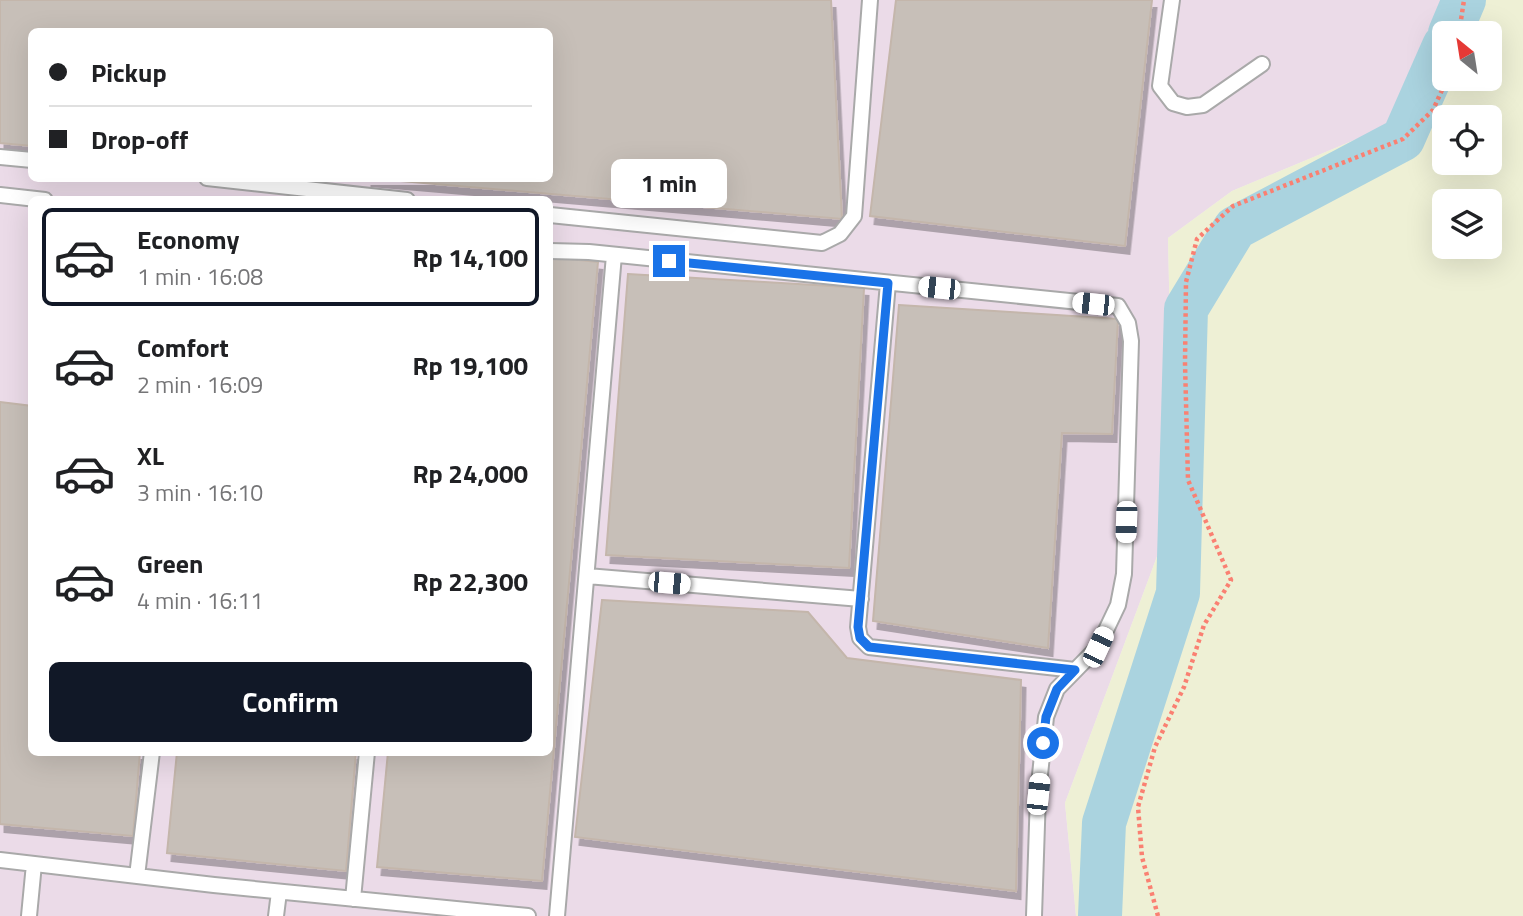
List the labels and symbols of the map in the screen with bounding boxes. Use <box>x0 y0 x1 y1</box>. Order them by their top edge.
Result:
north arrow <box>1432 21 1502 91</box>
callout: 1 min <box>611 160 727 208</box>
route end <box>653 245 685 277</box>
car <box>918 275 961 301</box>
car <box>1072 291 1115 317</box>
car <box>1115 501 1138 543</box>
car <box>648 571 691 595</box>
car <box>1080 624 1117 670</box>
route start <box>1027 727 1059 759</box>
car <box>1026 772 1051 816</box>

